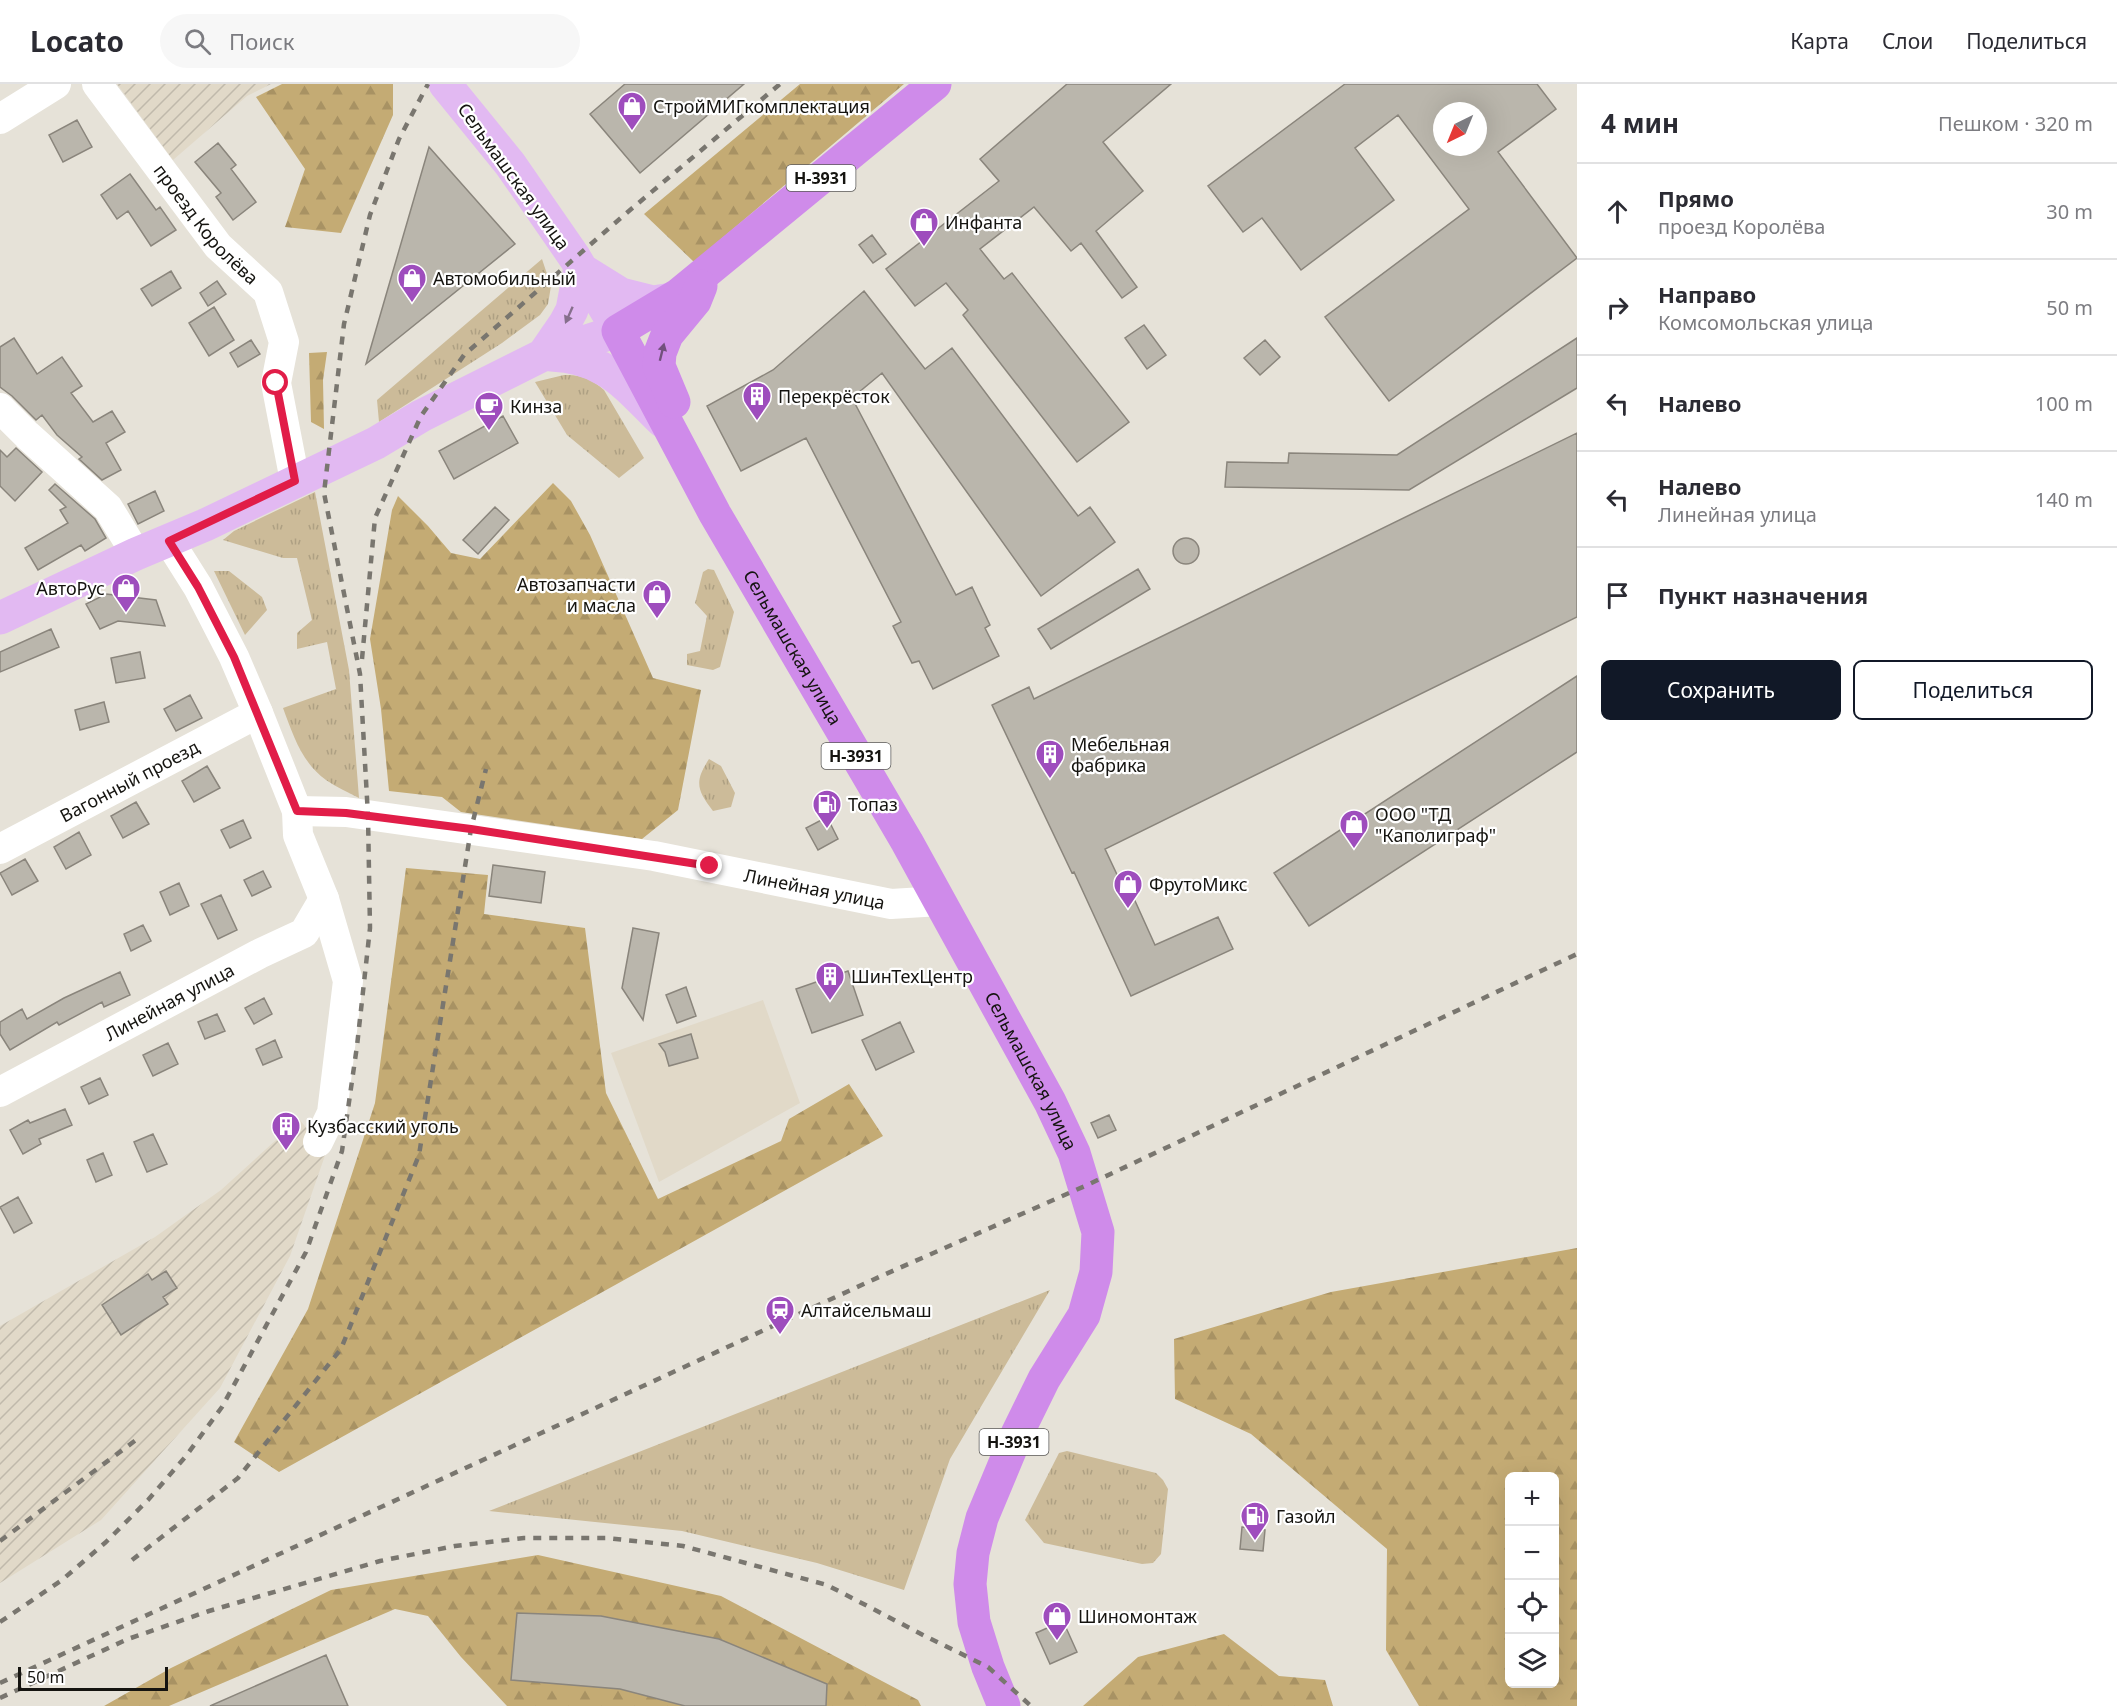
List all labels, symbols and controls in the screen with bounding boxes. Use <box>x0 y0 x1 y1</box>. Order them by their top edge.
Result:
search box <box>160 14 580 68</box>
text: Locato <box>30 22 124 60</box>
icon: search <box>181 25 214 58</box>
text: Поиск <box>229 26 294 56</box>
text: Карта <box>1790 27 1849 55</box>
text: Слои <box>1882 27 1933 55</box>
text: Поделиться <box>1966 27 2087 55</box>
shop icon: СтройМИГкомплектация <box>616 90 648 132</box>
place label: СтройМИГкомплектация <box>653 94 870 118</box>
street label: Сельмашская улица <box>453 98 575 254</box>
north arrow <box>1433 102 1487 156</box>
text: 4 мин <box>1601 105 1679 141</box>
text: Пешком · 320 m <box>1938 110 2093 137</box>
street label: проезд Королёва <box>149 159 264 290</box>
road number: Н-3931 <box>786 165 856 191</box>
text: Прямо <box>1658 183 1734 213</box>
icon: ahead <box>1601 195 1634 228</box>
text: 30 m <box>2046 198 2093 225</box>
shop icon: Инфанта <box>908 206 940 248</box>
place label: Инфанта <box>945 210 1022 234</box>
text: проезд Королёва <box>1658 213 1825 240</box>
shop icon: Автомобильный <box>396 262 428 304</box>
place label: Автомобильный <box>433 266 576 290</box>
text: Направо <box>1658 279 1756 309</box>
icon: right <box>1601 291 1634 324</box>
text: 50 m <box>2046 294 2093 321</box>
one-way arrow <box>564 306 574 324</box>
text: Комсомольская улица <box>1658 309 1873 336</box>
one-way arrow <box>658 343 668 361</box>
route start <box>262 369 288 395</box>
building icon: Перекрёсток <box>741 380 773 422</box>
place label: Перекрёсток <box>778 384 890 408</box>
icon: left <box>1601 387 1634 420</box>
text: Налево <box>1658 388 1741 418</box>
cafe icon: Кинза <box>473 390 505 432</box>
text: 100 m <box>2035 390 2093 417</box>
place label: Кинза <box>510 394 562 418</box>
text: Налево <box>1658 471 1741 501</box>
icon: left <box>1601 483 1634 516</box>
text: 140 m <box>2035 486 2093 513</box>
text: Линейная улица <box>1658 501 1817 528</box>
street label: Сельмашская улица <box>738 565 848 729</box>
shop icon: АвтоРус <box>110 572 142 614</box>
place label: Автозапчасти и масла <box>517 572 636 617</box>
place label: АвтоРус <box>36 576 105 600</box>
shop icon: Автозапчасти и масла <box>641 578 673 620</box>
icon: arrive <box>1601 579 1634 612</box>
text: Пункт назначения <box>1658 580 1868 610</box>
button: Сохранить <box>1601 660 1841 720</box>
button: Поделиться <box>1853 660 2093 720</box>
place label: Мебельная фабрика <box>1071 732 1170 777</box>
street label: Вагонный проезд <box>55 734 203 827</box>
building icon: Мебельная фабрика <box>1034 738 1066 780</box>
road number: Н-3931 <box>822 743 890 769</box>
fuel station icon: Топаз <box>811 788 843 830</box>
place label: Топаз <box>848 792 898 816</box>
place label: ООО "ТД "Каполиграф" <box>1375 802 1496 847</box>
shop icon: ООО "ТД "Каполиграф" <box>1338 808 1370 850</box>
route end <box>696 852 722 878</box>
street label: Линейная улица <box>742 863 887 914</box>
shop icon: ФрутоМикс <box>1112 868 1144 910</box>
place label: ФрутоМикс <box>1149 872 1248 896</box>
street label: Линейная улица <box>101 957 238 1046</box>
building icon: ШинТехЦентр <box>814 960 846 1002</box>
place label: ШинТехЦентр <box>851 964 973 988</box>
street label: Сельмашская улица <box>980 987 1083 1154</box>
building icon: Кузбасский уголь <box>270 1110 302 1152</box>
place label: Кузбасский уголь <box>307 1114 459 1138</box>
station icon: Алтайсельмаш <box>764 1294 796 1336</box>
place label: Алтайсельмаш <box>801 1298 932 1322</box>
road number: Н-3931 <box>980 1429 1048 1455</box>
map controls <box>1505 1472 1559 1688</box>
button: + <box>1505 1472 1559 1526</box>
fuel station icon: Газойл <box>1239 1500 1271 1542</box>
place label: Газойл <box>1276 1504 1336 1528</box>
button: − <box>1505 1526 1559 1580</box>
button: locate <box>1505 1580 1559 1634</box>
shop icon: Шиномонтаж <box>1041 1600 1073 1642</box>
place label: Шиномонтаж <box>1078 1604 1197 1628</box>
button: layers <box>1505 1634 1559 1688</box>
scale bar <box>18 1664 168 1692</box>
text: 50 m <box>27 1666 64 1688</box>

